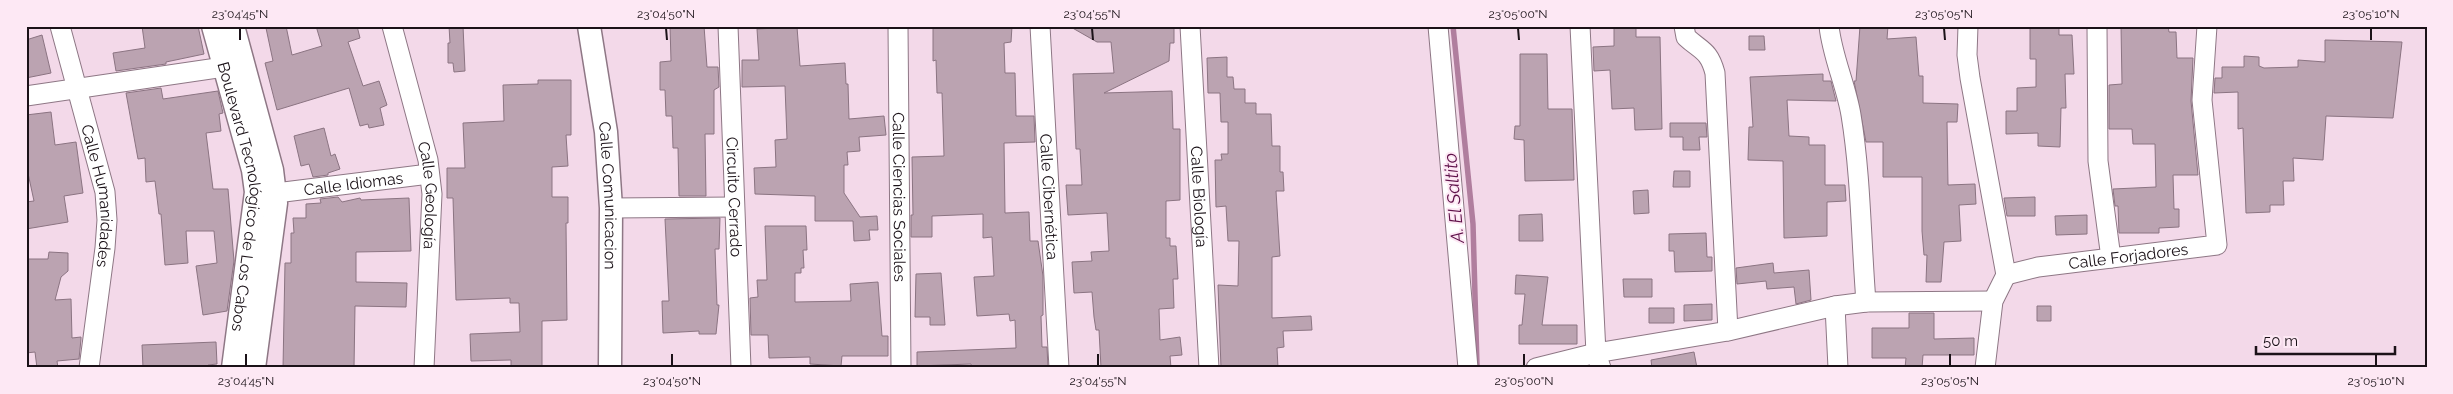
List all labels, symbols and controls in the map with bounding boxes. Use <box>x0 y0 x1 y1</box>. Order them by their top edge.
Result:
text: 23°04'45"N <box>212 7 268 21</box>
text: 23°04'50"N <box>637 7 695 21</box>
text: 23°04'55"N <box>1063 7 1121 21</box>
text: 23°05'00"N <box>1489 7 1547 21</box>
text: 23°05'05"N <box>1915 7 1973 21</box>
text: 23°05'10"N <box>2343 7 2399 21</box>
street label: Boulevard Tecnológico de Los Cabos <box>213 60 265 333</box>
street label: Calle Ciencias Sociales <box>889 112 909 282</box>
street label: Calle Comunicacion <box>594 120 620 270</box>
street label: Calle Humanidades <box>77 122 116 269</box>
street label: Calle Cibernética <box>1036 133 1062 260</box>
street label: Circuito Cerrado <box>722 136 746 257</box>
street label: Calle Geología <box>413 139 441 250</box>
street label: Calle Biología <box>1187 145 1211 248</box>
water label: A. El Saltito <box>1439 152 1468 245</box>
street label: Calle Idiomas <box>303 168 405 199</box>
street label: Calle Forjadores <box>2068 240 2190 273</box>
scale bar <box>2256 324 2394 356</box>
text: 50 m <box>2263 332 2298 350</box>
text: 23°04'45"N <box>218 374 274 388</box>
text: 23°04'50"N <box>643 374 701 388</box>
text: 23°04'55"N <box>1069 374 1127 388</box>
text: 23°05'00"N <box>1495 374 1553 388</box>
text: 23°05'05"N <box>1921 374 1979 388</box>
text: 23°05'10"N <box>2348 374 2404 388</box>

